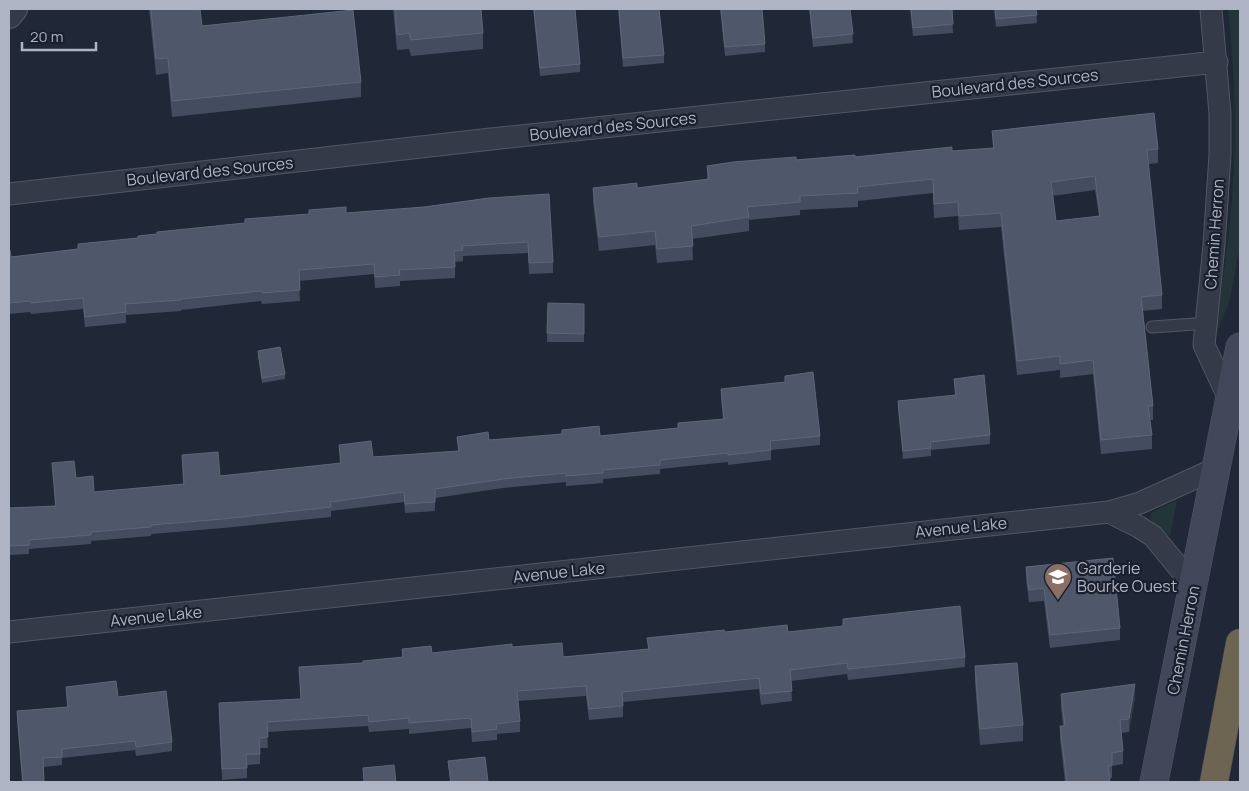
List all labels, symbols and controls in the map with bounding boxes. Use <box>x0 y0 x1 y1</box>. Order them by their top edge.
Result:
scale bar <box>22 20 96 52</box>
text: 20 m <box>30 26 63 47</box>
street label: Boulevard des Sources <box>931 63 1099 103</box>
street label: Boulevard des Sources <box>529 106 697 146</box>
street label: Boulevard des Sources <box>126 151 294 191</box>
street label: Chemin Herron <box>1199 178 1229 290</box>
street label: Avenue Lake <box>914 511 1008 543</box>
street label: Avenue Lake <box>512 556 606 588</box>
place label: Garderie Bourke Ouest <box>1077 557 1177 597</box>
school or university icon: Garderie Bourke Ouest <box>1043 562 1073 601</box>
street label: Chemin Herron <box>1162 584 1204 696</box>
street label: Avenue Lake <box>109 600 203 632</box>

